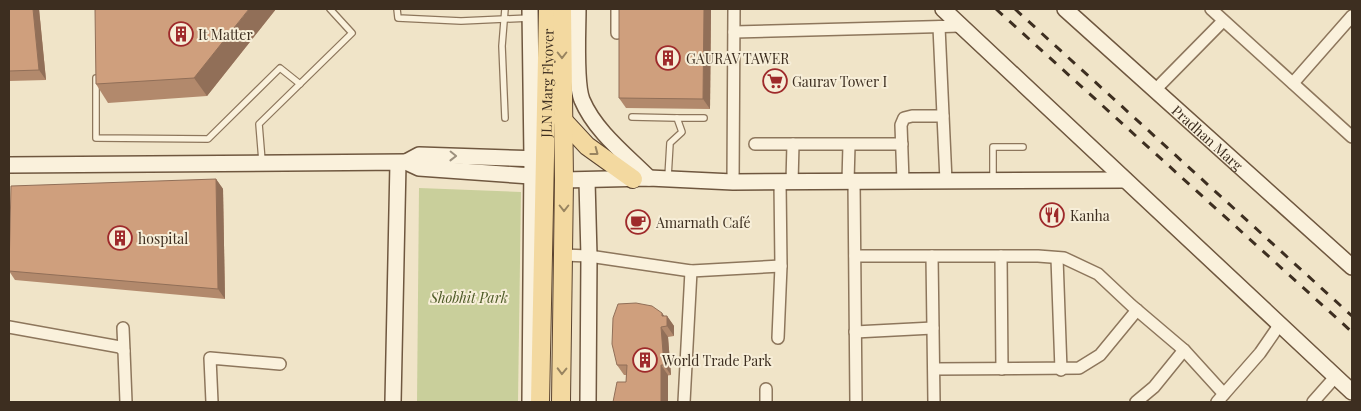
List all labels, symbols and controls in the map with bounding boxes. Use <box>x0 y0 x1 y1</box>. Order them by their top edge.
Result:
building icon: It Matter <box>168 21 194 47</box>
place label: It Matter <box>198 25 253 44</box>
street label: JLN Marg Flyover <box>536 28 557 139</box>
building icon: GAURAV TAWER <box>655 45 681 71</box>
place label: GAURAV TAWER <box>686 49 790 68</box>
one-way arrow <box>556 52 567 60</box>
supermarket icon: Gaurav Tower I <box>762 68 788 94</box>
place label: Gaurav Tower I <box>792 72 887 91</box>
street label: Pradhan Marg <box>1168 100 1248 175</box>
one-way arrow <box>589 146 599 155</box>
one-way arrow <box>449 150 457 161</box>
restaurant icon: Kanha <box>1039 202 1065 228</box>
one-way arrow <box>559 205 569 213</box>
place label: Kanha <box>1070 206 1110 225</box>
cafe icon: Amarnath Café <box>625 209 651 235</box>
place label: Amarnath Café <box>655 213 751 232</box>
building icon: hospital <box>107 225 133 251</box>
place label: hospital <box>138 229 188 248</box>
park label: Shobhit Park <box>429 288 508 307</box>
building icon: World Trade Park <box>632 347 658 373</box>
place label: World Trade Park <box>661 351 772 370</box>
one-way arrow <box>557 368 567 375</box>

